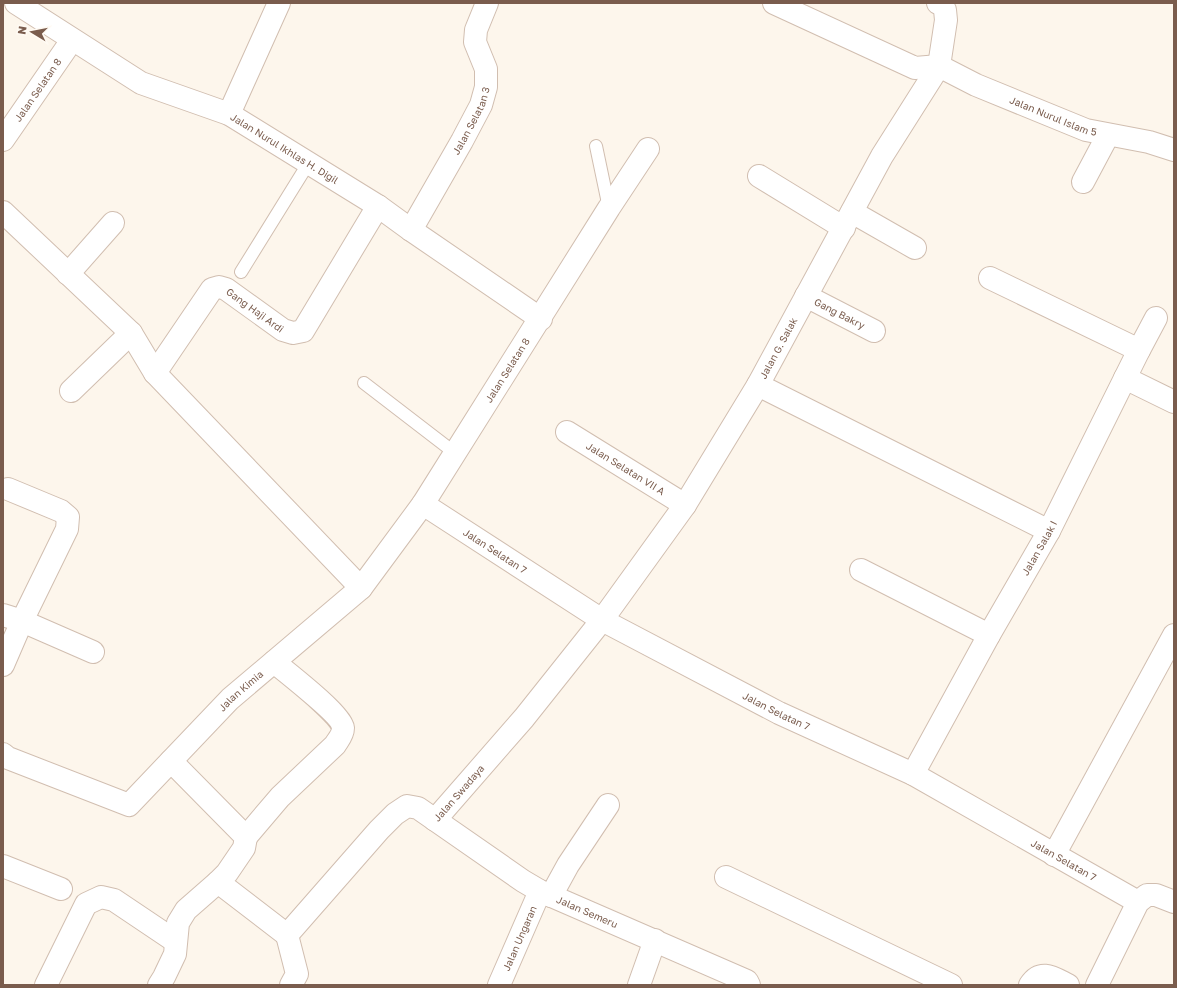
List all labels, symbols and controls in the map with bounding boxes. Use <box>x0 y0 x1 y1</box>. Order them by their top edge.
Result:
north arrow <box>12 12 52 52</box>
text: N <box>15 25 29 35</box>
street label: Jalan Selatan 8 <box>12 56 64 124</box>
street label: Jalan Selatan 3 <box>450 85 492 157</box>
street label: Jalan Nurul Islam 5 <box>1008 94 1098 138</box>
street label: Jalan Nurul Ikhlas H. Digil <box>228 110 341 186</box>
street label: Gang Haji Ardi <box>224 285 286 335</box>
street label: Gang Bakry <box>812 295 867 332</box>
street label: Jalan G. Salak <box>757 315 800 381</box>
street label: Jalan Selatan 8 <box>482 335 532 405</box>
street label: Jalan Selatan VII A <box>584 439 667 497</box>
street label: Jalan Salak I <box>1019 518 1059 577</box>
street label: Jalan Selatan 7 <box>461 526 529 576</box>
street label: Jalan Kimia <box>216 668 265 714</box>
street label: Jalan Selatan 7 <box>741 689 812 732</box>
street label: Jalan Swadaya <box>431 762 487 824</box>
street label: Jalan Selatan 7 <box>1029 836 1099 883</box>
street label: Jalan Semeru <box>555 893 620 930</box>
street label: Jalan Ungaran <box>500 904 539 973</box>

